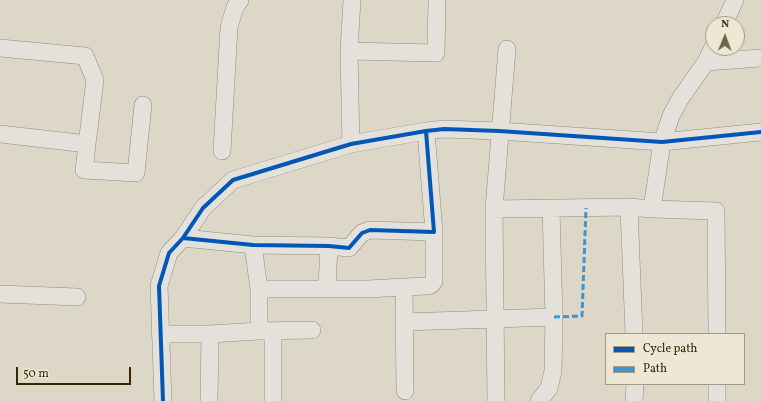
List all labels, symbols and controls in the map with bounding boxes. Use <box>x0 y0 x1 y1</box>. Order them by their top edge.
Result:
north arrow <box>705 16 745 56</box>
text: N <box>721 17 729 32</box>
legend <box>605 333 745 385</box>
text: Cycle path <box>643 341 698 357</box>
scale bar <box>18 359 133 385</box>
text: Path <box>643 361 667 377</box>
text: 50 m <box>23 366 49 382</box>

